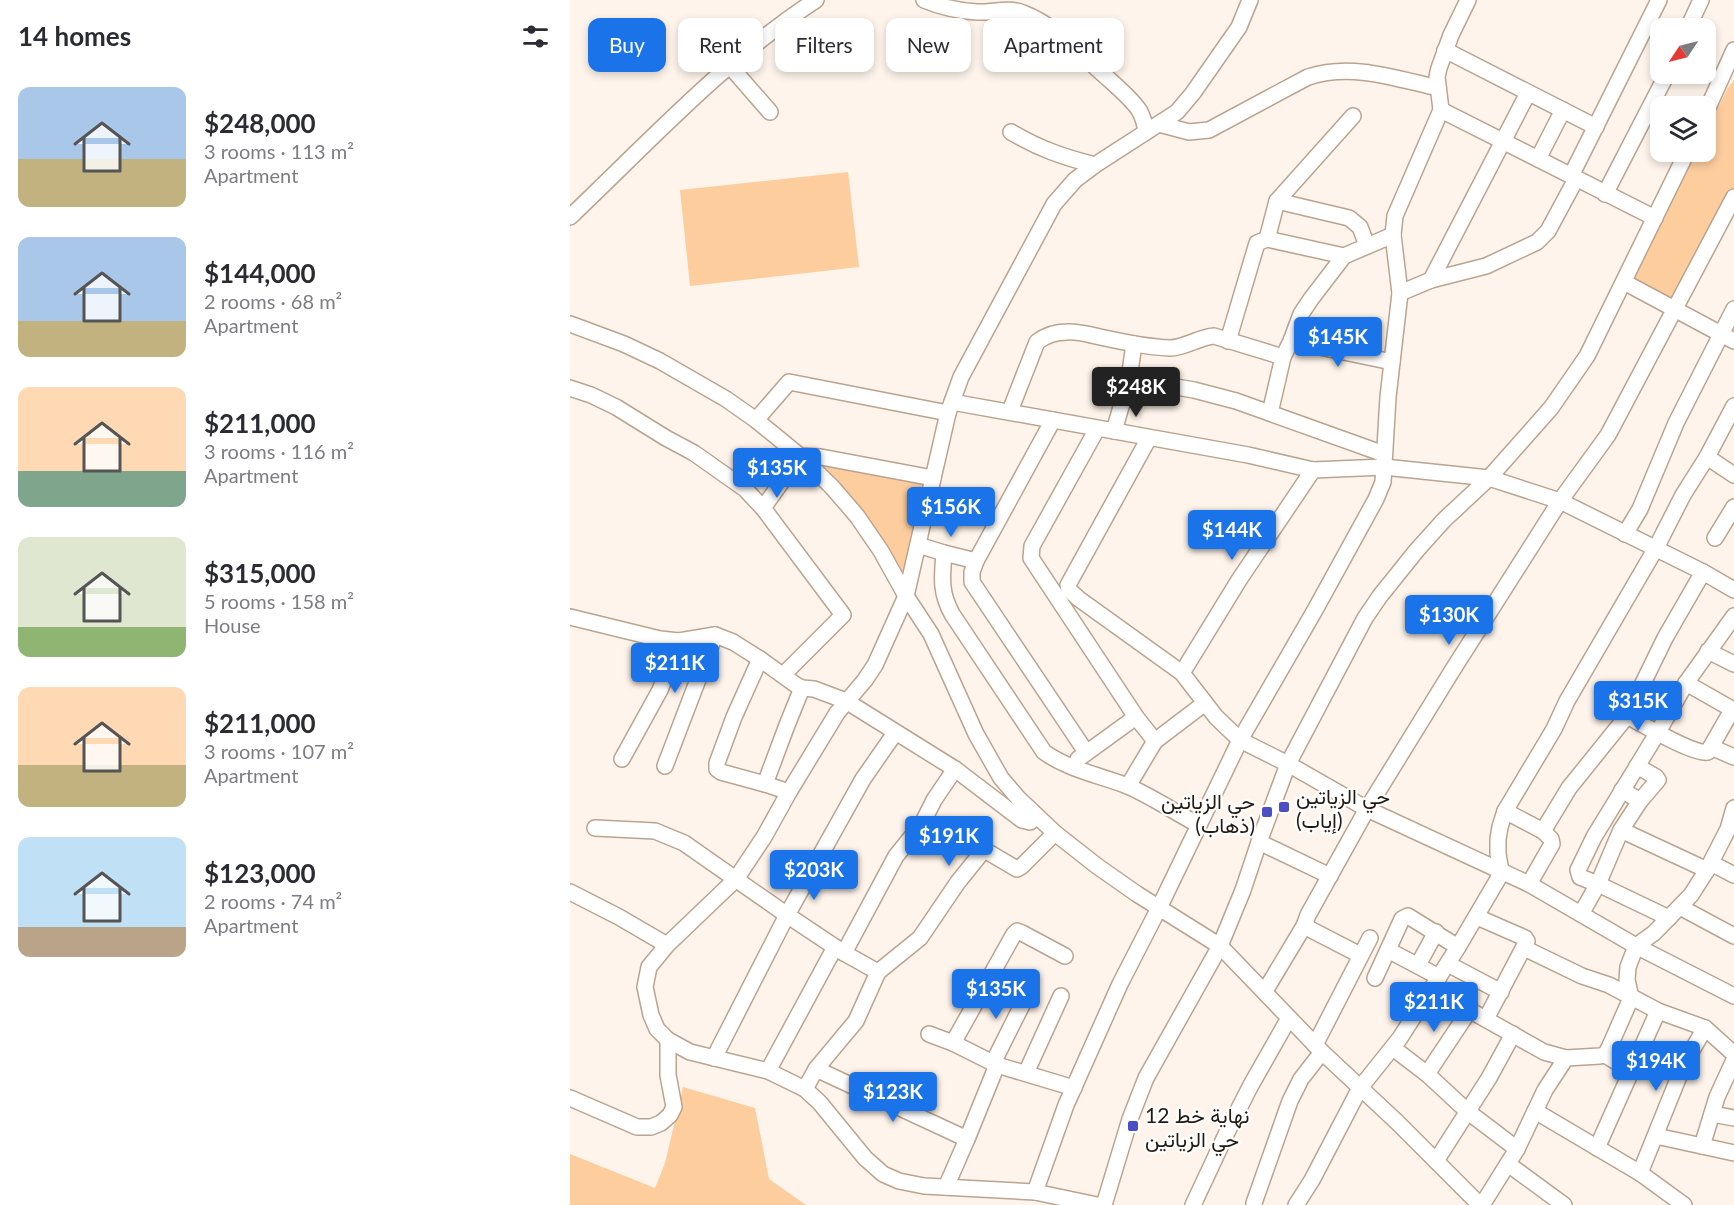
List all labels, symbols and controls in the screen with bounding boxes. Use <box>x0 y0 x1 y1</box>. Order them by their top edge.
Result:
chip: Buy <box>588 18 666 72</box>
chip: Rent <box>678 18 763 72</box>
chip: Filters <box>775 18 874 72</box>
chip: New <box>886 18 971 72</box>
chip: Apartment <box>983 18 1124 72</box>
north arrow <box>1650 18 1716 84</box>
map controls <box>1650 18 1716 162</box>
text: 14 homes <box>18 20 131 52</box>
icon: filters <box>519 20 552 53</box>
button: layers <box>1650 96 1716 162</box>
text: $248,000 <box>204 107 316 139</box>
icon: home <box>66 111 138 183</box>
text: 3 rooms · 113 m² <box>204 139 354 163</box>
text: Apartment <box>204 163 298 187</box>
text: $144,000 <box>204 257 316 289</box>
icon: home <box>66 261 138 333</box>
text: 2 rooms · 68 m² <box>204 289 342 313</box>
text: Apartment <box>204 313 298 337</box>
pin: $145K <box>1296 317 1380 368</box>
text: $145K <box>1308 324 1368 348</box>
pin: $248K <box>1094 367 1178 418</box>
text: $248K <box>1106 374 1166 398</box>
text: $211,000 <box>204 407 316 439</box>
icon: home <box>66 411 138 483</box>
text: 3 rooms · 116 m² <box>204 439 354 463</box>
pin: $135K <box>735 448 819 499</box>
text: $135K <box>747 455 807 479</box>
text: Apartment <box>204 463 298 487</box>
pin: $156K <box>909 487 993 538</box>
text: $156K <box>921 494 981 518</box>
pin: $144K <box>1190 510 1274 561</box>
text: $144K <box>1202 517 1262 541</box>
text: $315,000 <box>204 557 316 589</box>
icon: home <box>66 561 138 633</box>
text: 5 rooms · 158 m² <box>204 589 354 613</box>
pin: $130K <box>1407 595 1491 646</box>
text: $130K <box>1419 602 1479 626</box>
text: House <box>204 613 261 637</box>
pin: $211K <box>633 643 717 694</box>
text: $211K <box>645 650 705 674</box>
pin: $315K <box>1596 681 1680 732</box>
text: $315K <box>1608 688 1668 712</box>
text: $211,000 <box>204 707 316 739</box>
icon: home <box>66 711 138 783</box>
text: 3 rooms · 107 m² <box>204 739 354 763</box>
text: Apartment <box>204 763 298 787</box>
place label: حي الزياتين (إياب) <box>1296 783 1390 835</box>
place label: حي الزياتين (ذهاب) <box>1161 788 1255 838</box>
marker: حي الزياتين (إياب) <box>1277 800 1291 814</box>
marker: حي الزياتين (ذهاب) <box>1260 805 1274 819</box>
pin: $191K <box>907 816 991 867</box>
text: $191K <box>919 823 979 847</box>
pin: $203K <box>772 850 856 901</box>
text: $123,000 <box>204 857 316 889</box>
text: $203K <box>784 857 844 881</box>
icon: home <box>66 861 138 933</box>
text: 2 rooms · 74 m² <box>204 889 342 913</box>
text: Apartment <box>204 913 298 937</box>
pin: $135K <box>954 969 1038 1020</box>
text: $135K <box>966 976 1026 1000</box>
pin: $211K <box>1392 982 1476 1033</box>
text: $211K <box>1404 989 1464 1013</box>
pin: $194K <box>1614 1041 1698 1092</box>
text: $194K <box>1626 1048 1686 1072</box>
pin: $123K <box>851 1072 935 1123</box>
text: $123K <box>863 1079 923 1103</box>
place label: نهاية خط 12 حي الزياتين <box>1145 1102 1250 1157</box>
marker: نهاية خط 12 حي الزياتين <box>1126 1119 1140 1133</box>

